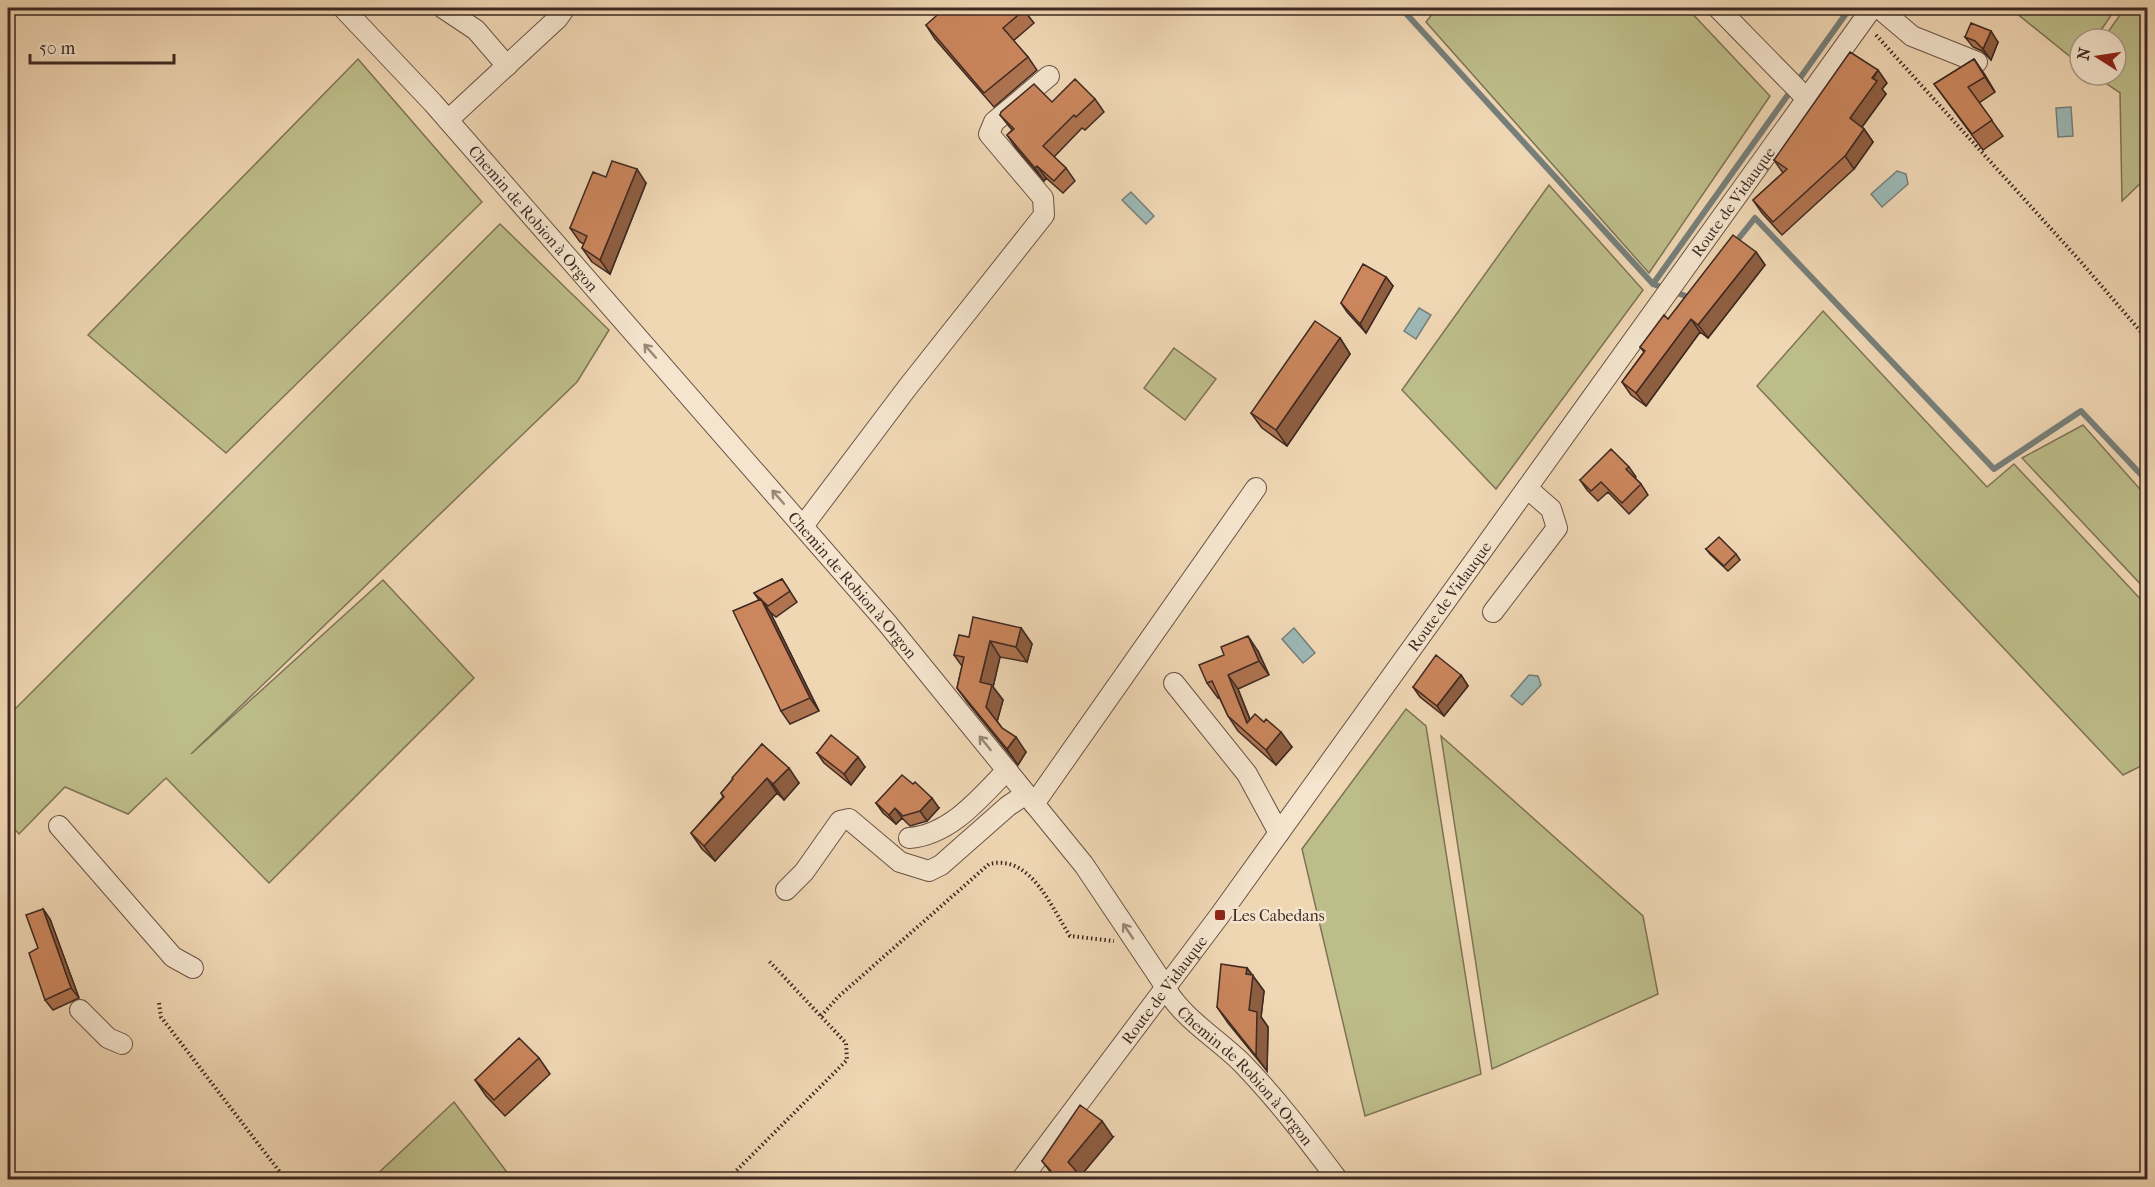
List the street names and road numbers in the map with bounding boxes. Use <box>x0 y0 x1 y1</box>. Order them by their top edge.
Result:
street label: Chemin de Robion à Orgon <box>464 142 603 296</box>
street label: Route de Vidauque <box>1687 143 1779 261</box>
street label: Chemin de Robion à Orgon <box>784 508 921 663</box>
street label: Route de Vidauque <box>1404 538 1495 655</box>
street label: Route de Vidauque <box>1117 932 1211 1048</box>
street label: Chemin de Robion à Orgon <box>1173 1002 1318 1150</box>

